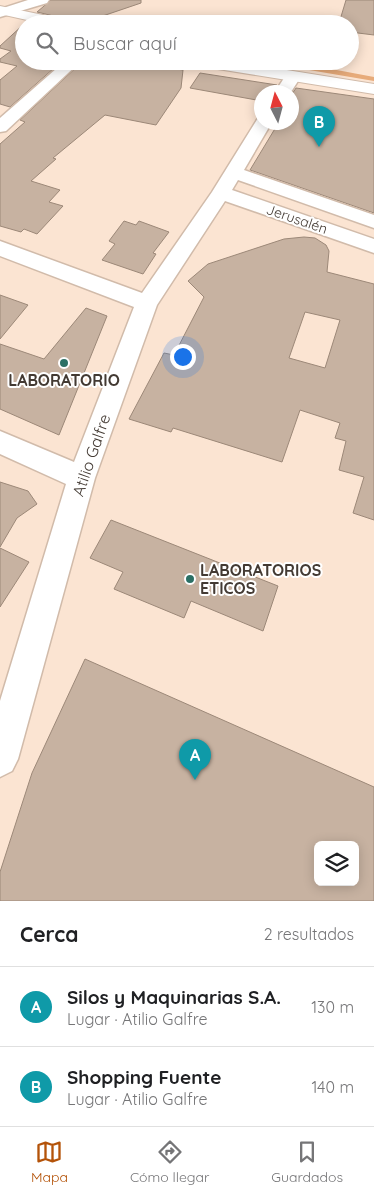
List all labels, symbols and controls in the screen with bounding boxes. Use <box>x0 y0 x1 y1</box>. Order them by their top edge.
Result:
search box <box>15 15 359 70</box>
icon: search <box>33 29 61 57</box>
text: Buscar aquí <box>73 31 177 55</box>
north arrow <box>254 85 299 130</box>
pin: B <box>303 106 335 147</box>
street label: Jerusalén <box>264 200 330 238</box>
your location <box>170 344 196 370</box>
marker: LABORATORIO <box>58 357 70 369</box>
place label: LABORATORIO <box>8 370 120 390</box>
street label: Atilio Galfre <box>68 411 114 499</box>
place label: LABORATORIOS ETICOS <box>200 560 321 598</box>
marker: LABORATORIOS ETICOS <box>184 573 196 585</box>
pin: A <box>179 739 211 780</box>
map controls <box>314 841 359 886</box>
button: layers <box>314 841 359 886</box>
text: Cerca <box>20 921 78 947</box>
text: 2 resultados <box>264 924 354 944</box>
text: Silos y Maquinarias S.A. <box>67 985 281 1009</box>
text: A <box>31 997 41 1017</box>
text: 130 m <box>311 997 354 1017</box>
text: Lugar · Atilio Galfre <box>67 1009 208 1029</box>
text: Shopping Fuente <box>67 1065 221 1089</box>
text: B <box>31 1077 41 1097</box>
text: 140 m <box>311 1077 354 1097</box>
text: Lugar · Atilio Galfre <box>67 1089 208 1109</box>
tab: Mapa <box>31 1138 68 1186</box>
tab: Cómo llegar <box>130 1138 209 1186</box>
tab: Guardados <box>271 1138 343 1186</box>

